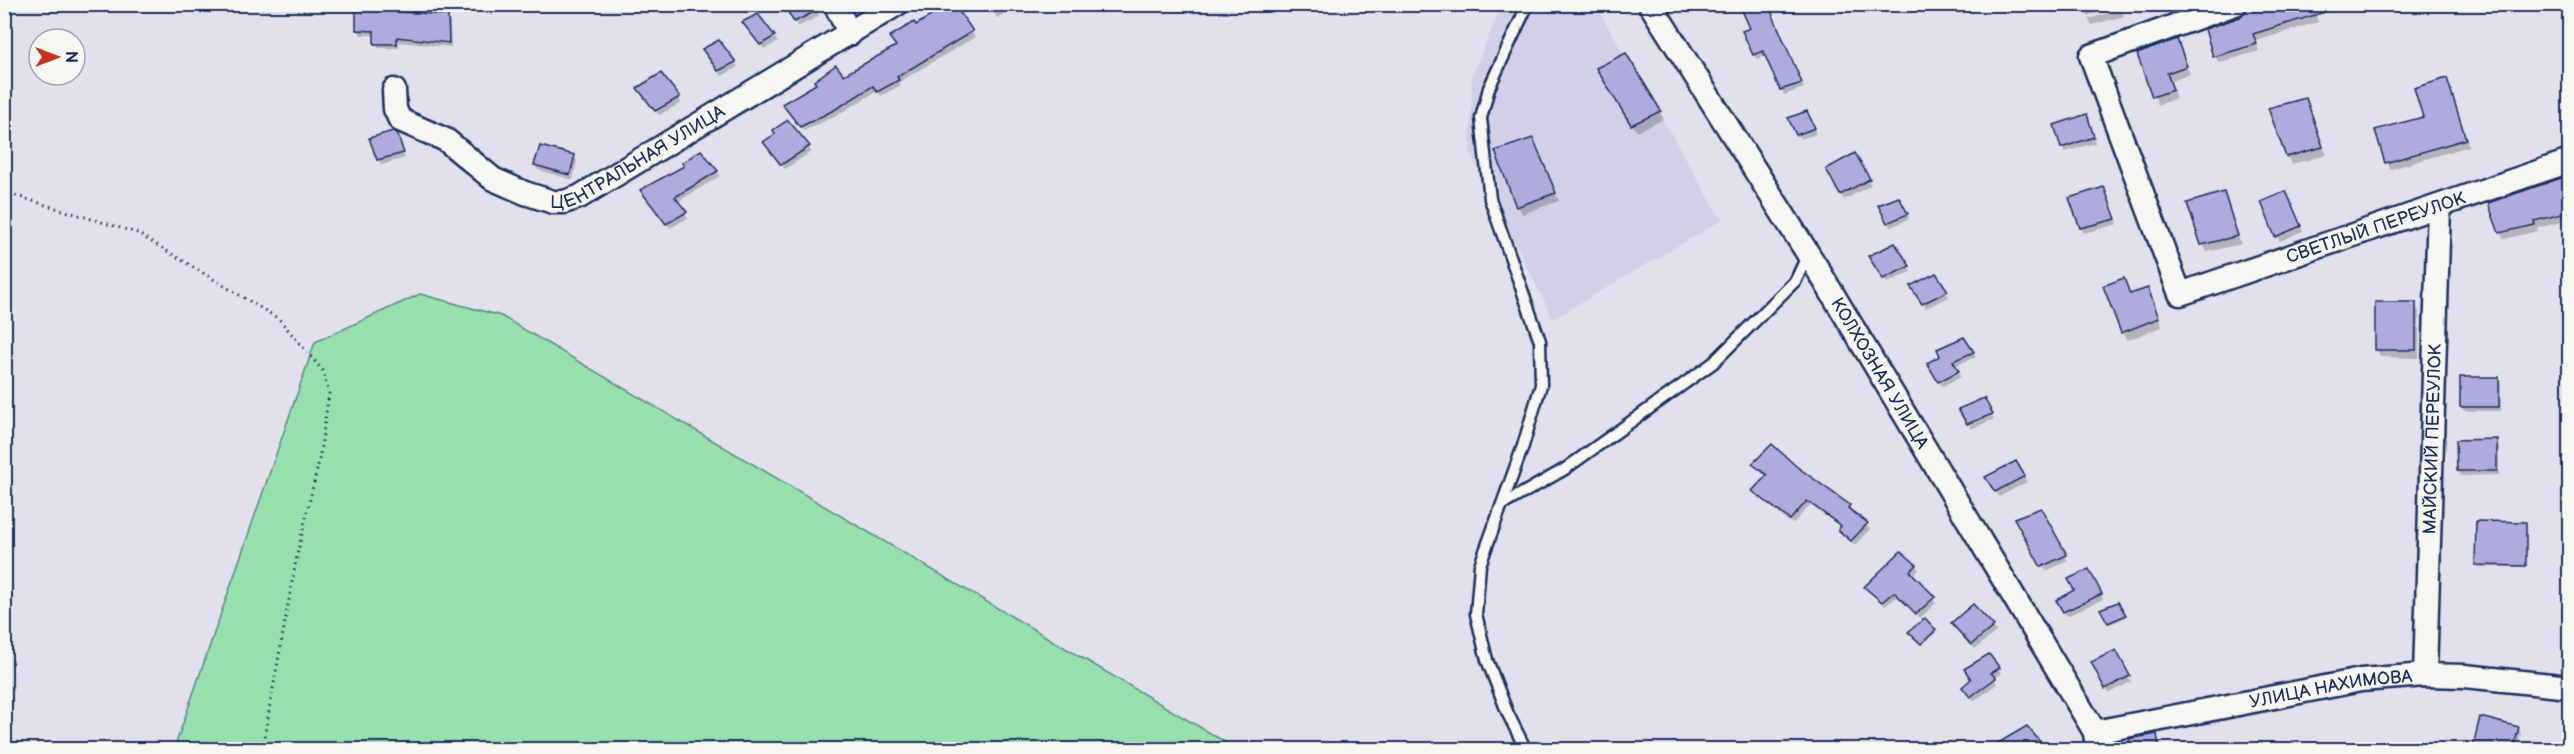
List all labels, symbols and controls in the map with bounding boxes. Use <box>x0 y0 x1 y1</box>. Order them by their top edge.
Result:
north arrow <box>27 27 87 87</box>
text: N <box>61 51 80 63</box>
street label: ЦЕНТРАЛЬНАЯ УЛИЦА <box>550 101 729 213</box>
street label: СВЕТЛЫЙ ПЕРЕУЛОК <box>2284 187 2468 268</box>
street label: КОЛХОЗНАЯ УЛИЦА <box>1826 294 1933 453</box>
street label: МАЙСКИЙ ПЕРЕУЛОК <box>2419 343 2446 535</box>
street label: УЛИЦА НАХИМОВА <box>2248 666 2413 713</box>

